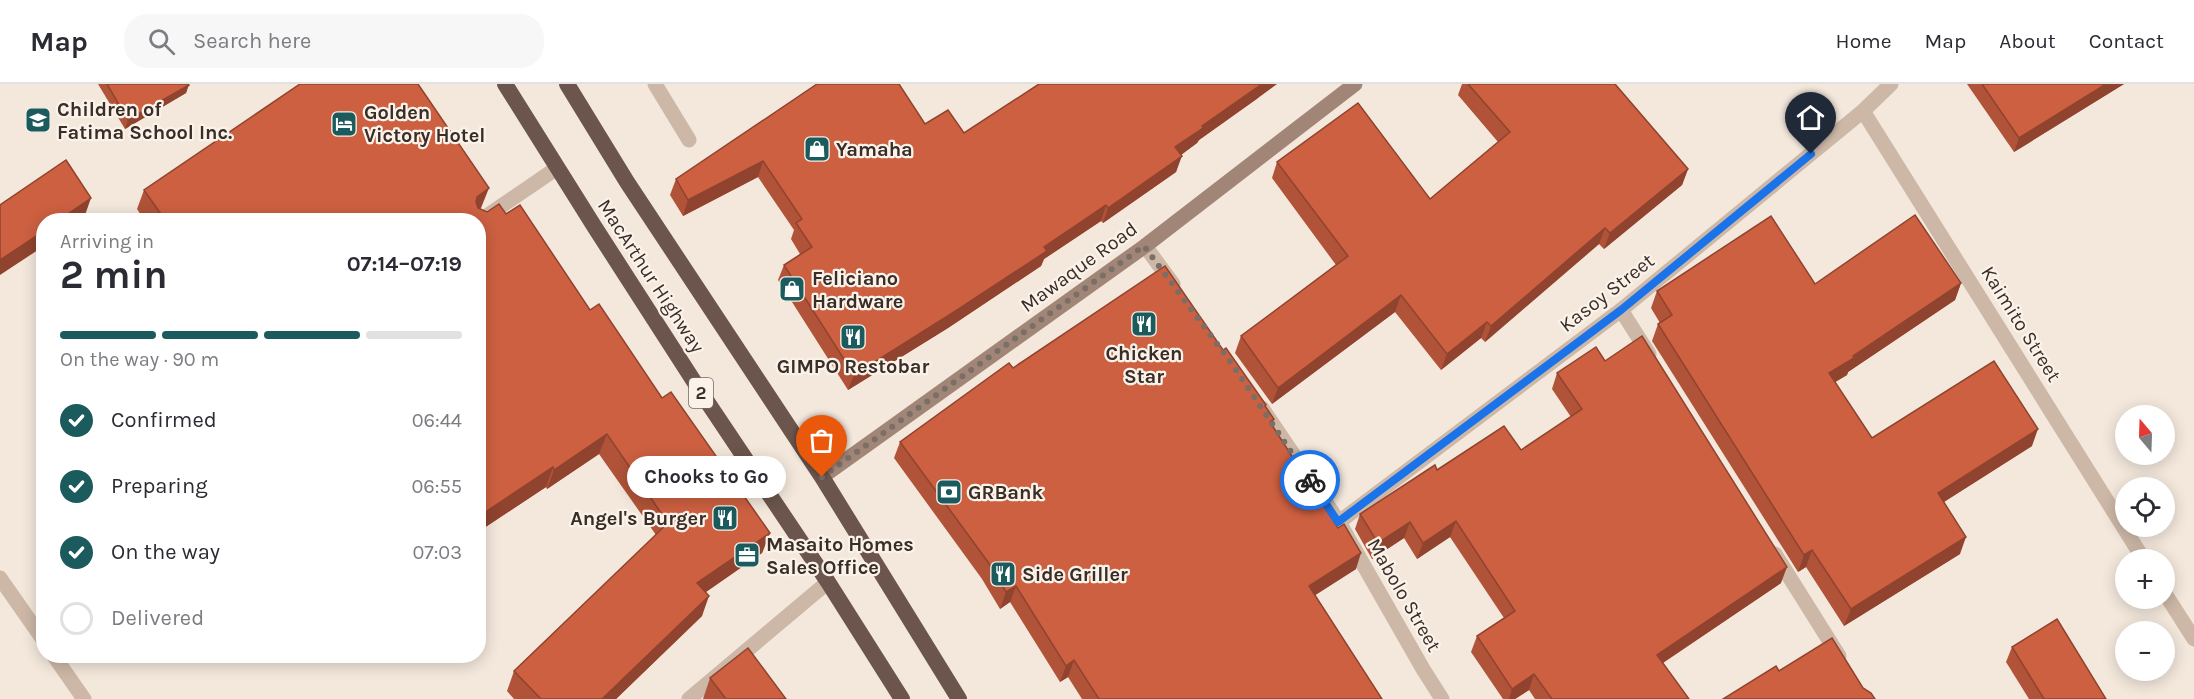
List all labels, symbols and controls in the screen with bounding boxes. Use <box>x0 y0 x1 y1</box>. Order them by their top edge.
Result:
search box <box>124 14 544 68</box>
text: Map <box>30 25 88 58</box>
icon: search <box>145 25 178 58</box>
text: Search here <box>193 28 311 54</box>
text: Home <box>1836 29 1892 53</box>
text: Map <box>1925 29 1966 53</box>
text: About <box>1999 29 2056 53</box>
text: Contact <box>2089 29 2164 53</box>
pin <box>1785 92 1836 154</box>
place label: Children of Fatima School Inc. <box>57 98 232 144</box>
place label: Golden Victory Hotel <box>364 101 485 147</box>
icon: home <box>1794 101 1827 134</box>
school or university icon: Children of Fatima School Inc. <box>23 105 53 135</box>
hotel icon: Golden Victory Hotel <box>329 109 359 139</box>
shop icon: Yamaha <box>802 134 832 164</box>
place label: Yamaha <box>836 138 913 161</box>
street label: MacArthur Highway <box>593 195 709 357</box>
street label: Mawaque Road <box>1016 217 1142 317</box>
text: Arriving in <box>60 230 154 253</box>
street label: Kasoy Street <box>1555 249 1659 337</box>
text: 07:14–07:19 <box>347 251 462 277</box>
text: 2 min <box>60 252 168 298</box>
street label: Kaimito Street <box>1976 262 2066 386</box>
place label: Feliciano Hardware <box>812 267 903 313</box>
shop icon: Feliciano Hardware <box>777 274 807 304</box>
restaurant icon: Chicken Star <box>1129 309 1159 339</box>
restaurant icon: GIMPO Restobar <box>838 322 868 352</box>
place label: Chicken Star <box>1105 342 1183 388</box>
text: On the way · 90 m <box>60 348 219 371</box>
place label: GIMPO Restobar <box>777 355 929 378</box>
road number: 2 <box>689 378 713 408</box>
icon: check <box>60 404 93 437</box>
north arrow <box>2115 405 2175 465</box>
map controls <box>2115 405 2175 681</box>
text: Confirmed <box>111 407 217 433</box>
text: 06:44 <box>412 409 462 432</box>
pin <box>796 415 847 477</box>
icon: bag <box>805 424 838 457</box>
courier <box>1280 450 1340 510</box>
callout: Chooks to Go <box>627 456 786 498</box>
icon: bike <box>1294 464 1327 497</box>
text: Chooks to Go <box>644 465 769 488</box>
icon: check <box>60 470 93 503</box>
text: Preparing <box>111 473 208 499</box>
text: 06:55 <box>411 475 462 498</box>
bank icon: GRBank <box>934 477 964 507</box>
button: locate <box>2115 477 2175 537</box>
place label: GRBank <box>968 481 1044 504</box>
restaurant icon: Angel's Burger <box>710 503 740 533</box>
place label: Angel's Burger <box>570 507 706 530</box>
place label: Masaito Homes Sales Office <box>766 533 914 579</box>
street label: Mabolo Street <box>1362 534 1446 656</box>
icon: check <box>60 536 93 569</box>
text: On the way <box>111 539 220 565</box>
office icon: Masaito Homes Sales Office <box>732 540 762 570</box>
text: 07:03 <box>412 541 462 564</box>
button: + <box>2115 549 2175 609</box>
restaurant icon: Side Griller <box>988 559 1018 589</box>
place label: Side Griller <box>1022 563 1128 586</box>
text: Delivered <box>111 605 204 631</box>
button: − <box>2115 621 2175 681</box>

